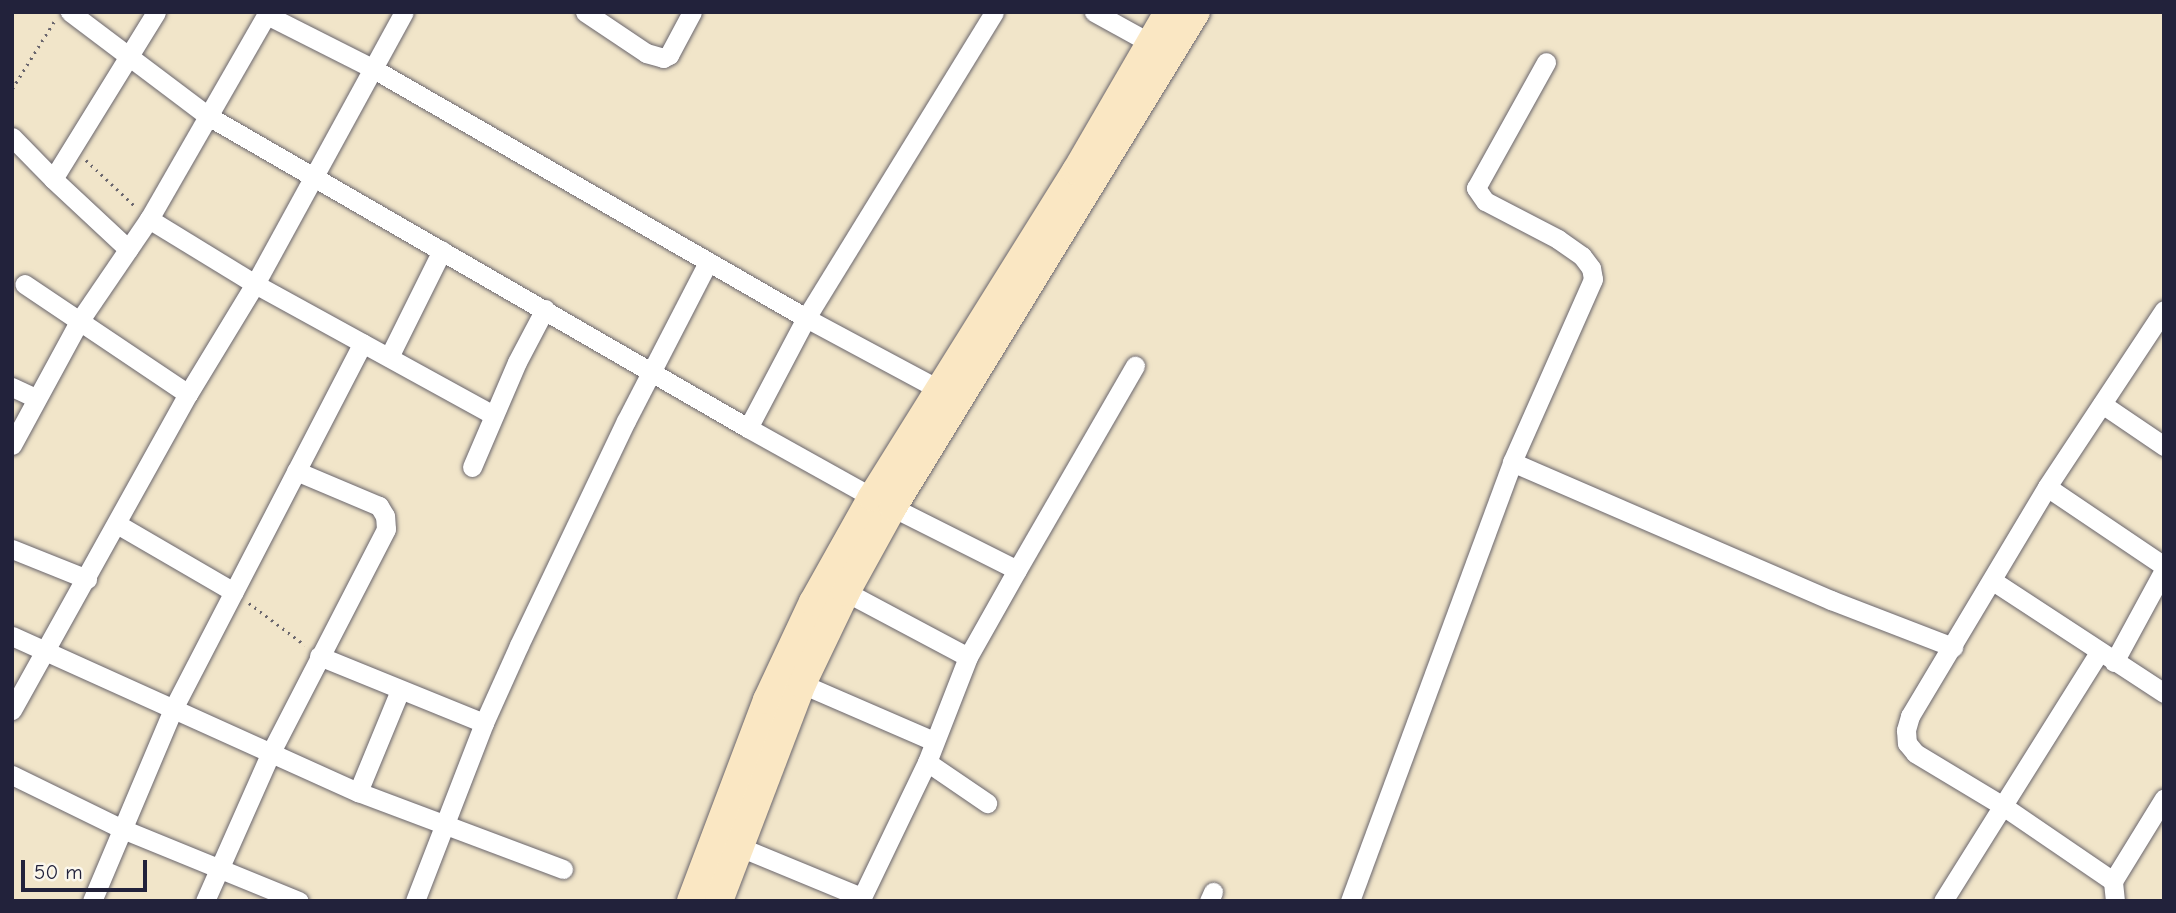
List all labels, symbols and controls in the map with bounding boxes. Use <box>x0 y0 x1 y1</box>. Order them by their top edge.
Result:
scale bar <box>24 846 150 890</box>
text: 50 m <box>34 860 83 884</box>

